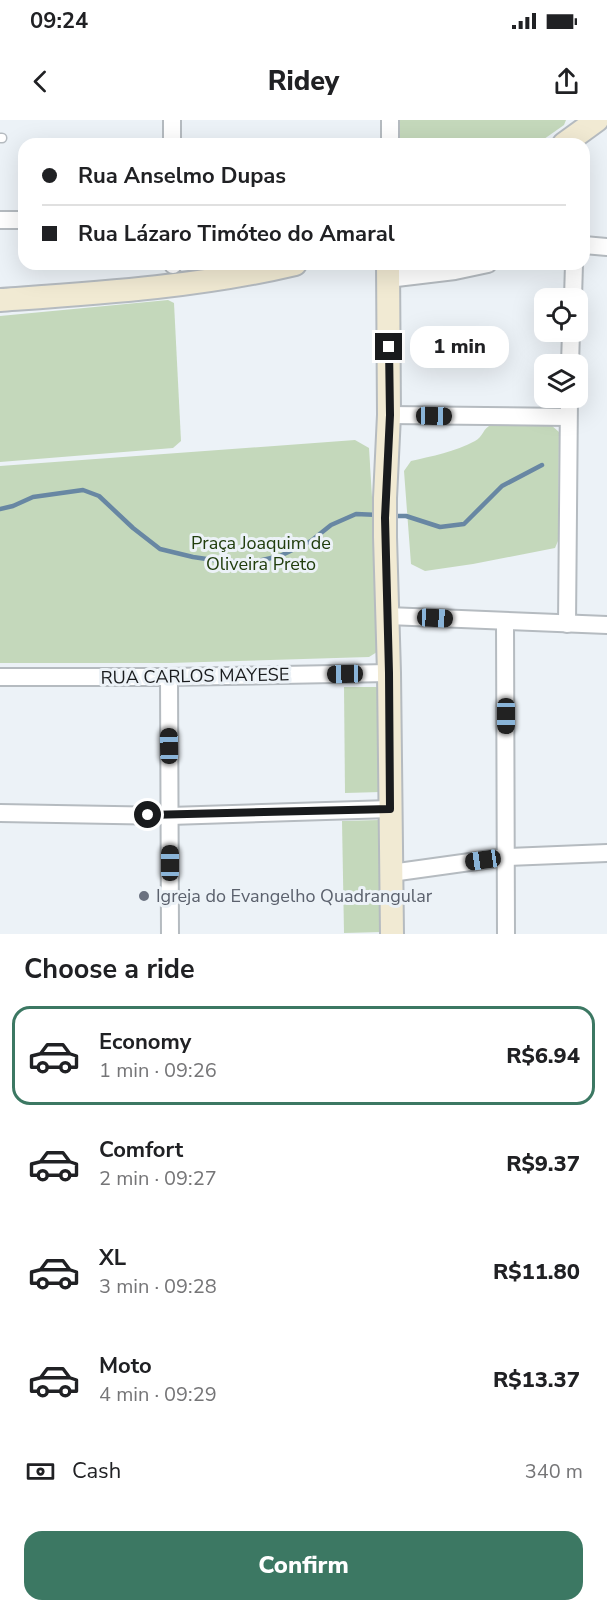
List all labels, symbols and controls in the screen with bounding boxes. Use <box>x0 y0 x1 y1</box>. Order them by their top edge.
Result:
text: 09:24 <box>30 6 88 36</box>
text: Ridey <box>268 63 339 100</box>
icon: back <box>24 65 57 98</box>
icon: share <box>550 65 583 98</box>
text: Rua Anselmo Dupas <box>78 161 286 191</box>
text: Rua Lázaro Timóteo do Amaral <box>78 219 395 249</box>
map controls <box>534 288 588 408</box>
button: locate <box>534 288 588 342</box>
callout: 1 min <box>410 326 509 368</box>
route end <box>375 333 402 360</box>
text: 1 min <box>433 333 486 360</box>
button: layers <box>534 354 588 408</box>
car <box>416 407 452 425</box>
park label: Praça Joaquim de Oliveira Preto <box>191 531 331 576</box>
car <box>417 608 453 628</box>
street label: RUA CARLOS MAYESE <box>100 662 290 690</box>
car <box>327 665 363 683</box>
car <box>497 698 515 734</box>
car <box>160 728 178 764</box>
route start <box>134 801 161 828</box>
car <box>161 845 179 881</box>
car <box>464 849 502 871</box>
place label: Igreja do Evangelho Quadrangular <box>156 884 433 908</box>
marker: Igreja do Evangelho Quadrangular <box>137 889 151 903</box>
text: Choose a ride <box>24 951 195 988</box>
text: Economy <box>99 1027 191 1057</box>
icon: car <box>27 1029 81 1083</box>
text: R$6.94 <box>506 1041 580 1071</box>
text: 1 min · 09:26 <box>99 1057 217 1084</box>
text: Comfort <box>99 1135 183 1165</box>
icon: car <box>27 1137 81 1191</box>
text: R$9.37 <box>506 1149 580 1179</box>
text: 2 min · 09:27 <box>99 1165 217 1192</box>
text: XL <box>99 1243 126 1273</box>
icon: car <box>27 1245 81 1299</box>
text: R$11.80 <box>493 1257 580 1287</box>
text: 3 min · 09:28 <box>99 1273 217 1300</box>
text: Moto <box>99 1351 152 1381</box>
icon: car <box>27 1353 81 1407</box>
text: R$13.37 <box>493 1365 580 1395</box>
text: 4 min · 09:29 <box>99 1381 217 1408</box>
icon: cash <box>24 1455 57 1488</box>
text: Cash <box>72 1456 121 1486</box>
text: 340 m <box>525 1458 583 1485</box>
button: Confirm <box>24 1531 583 1600</box>

